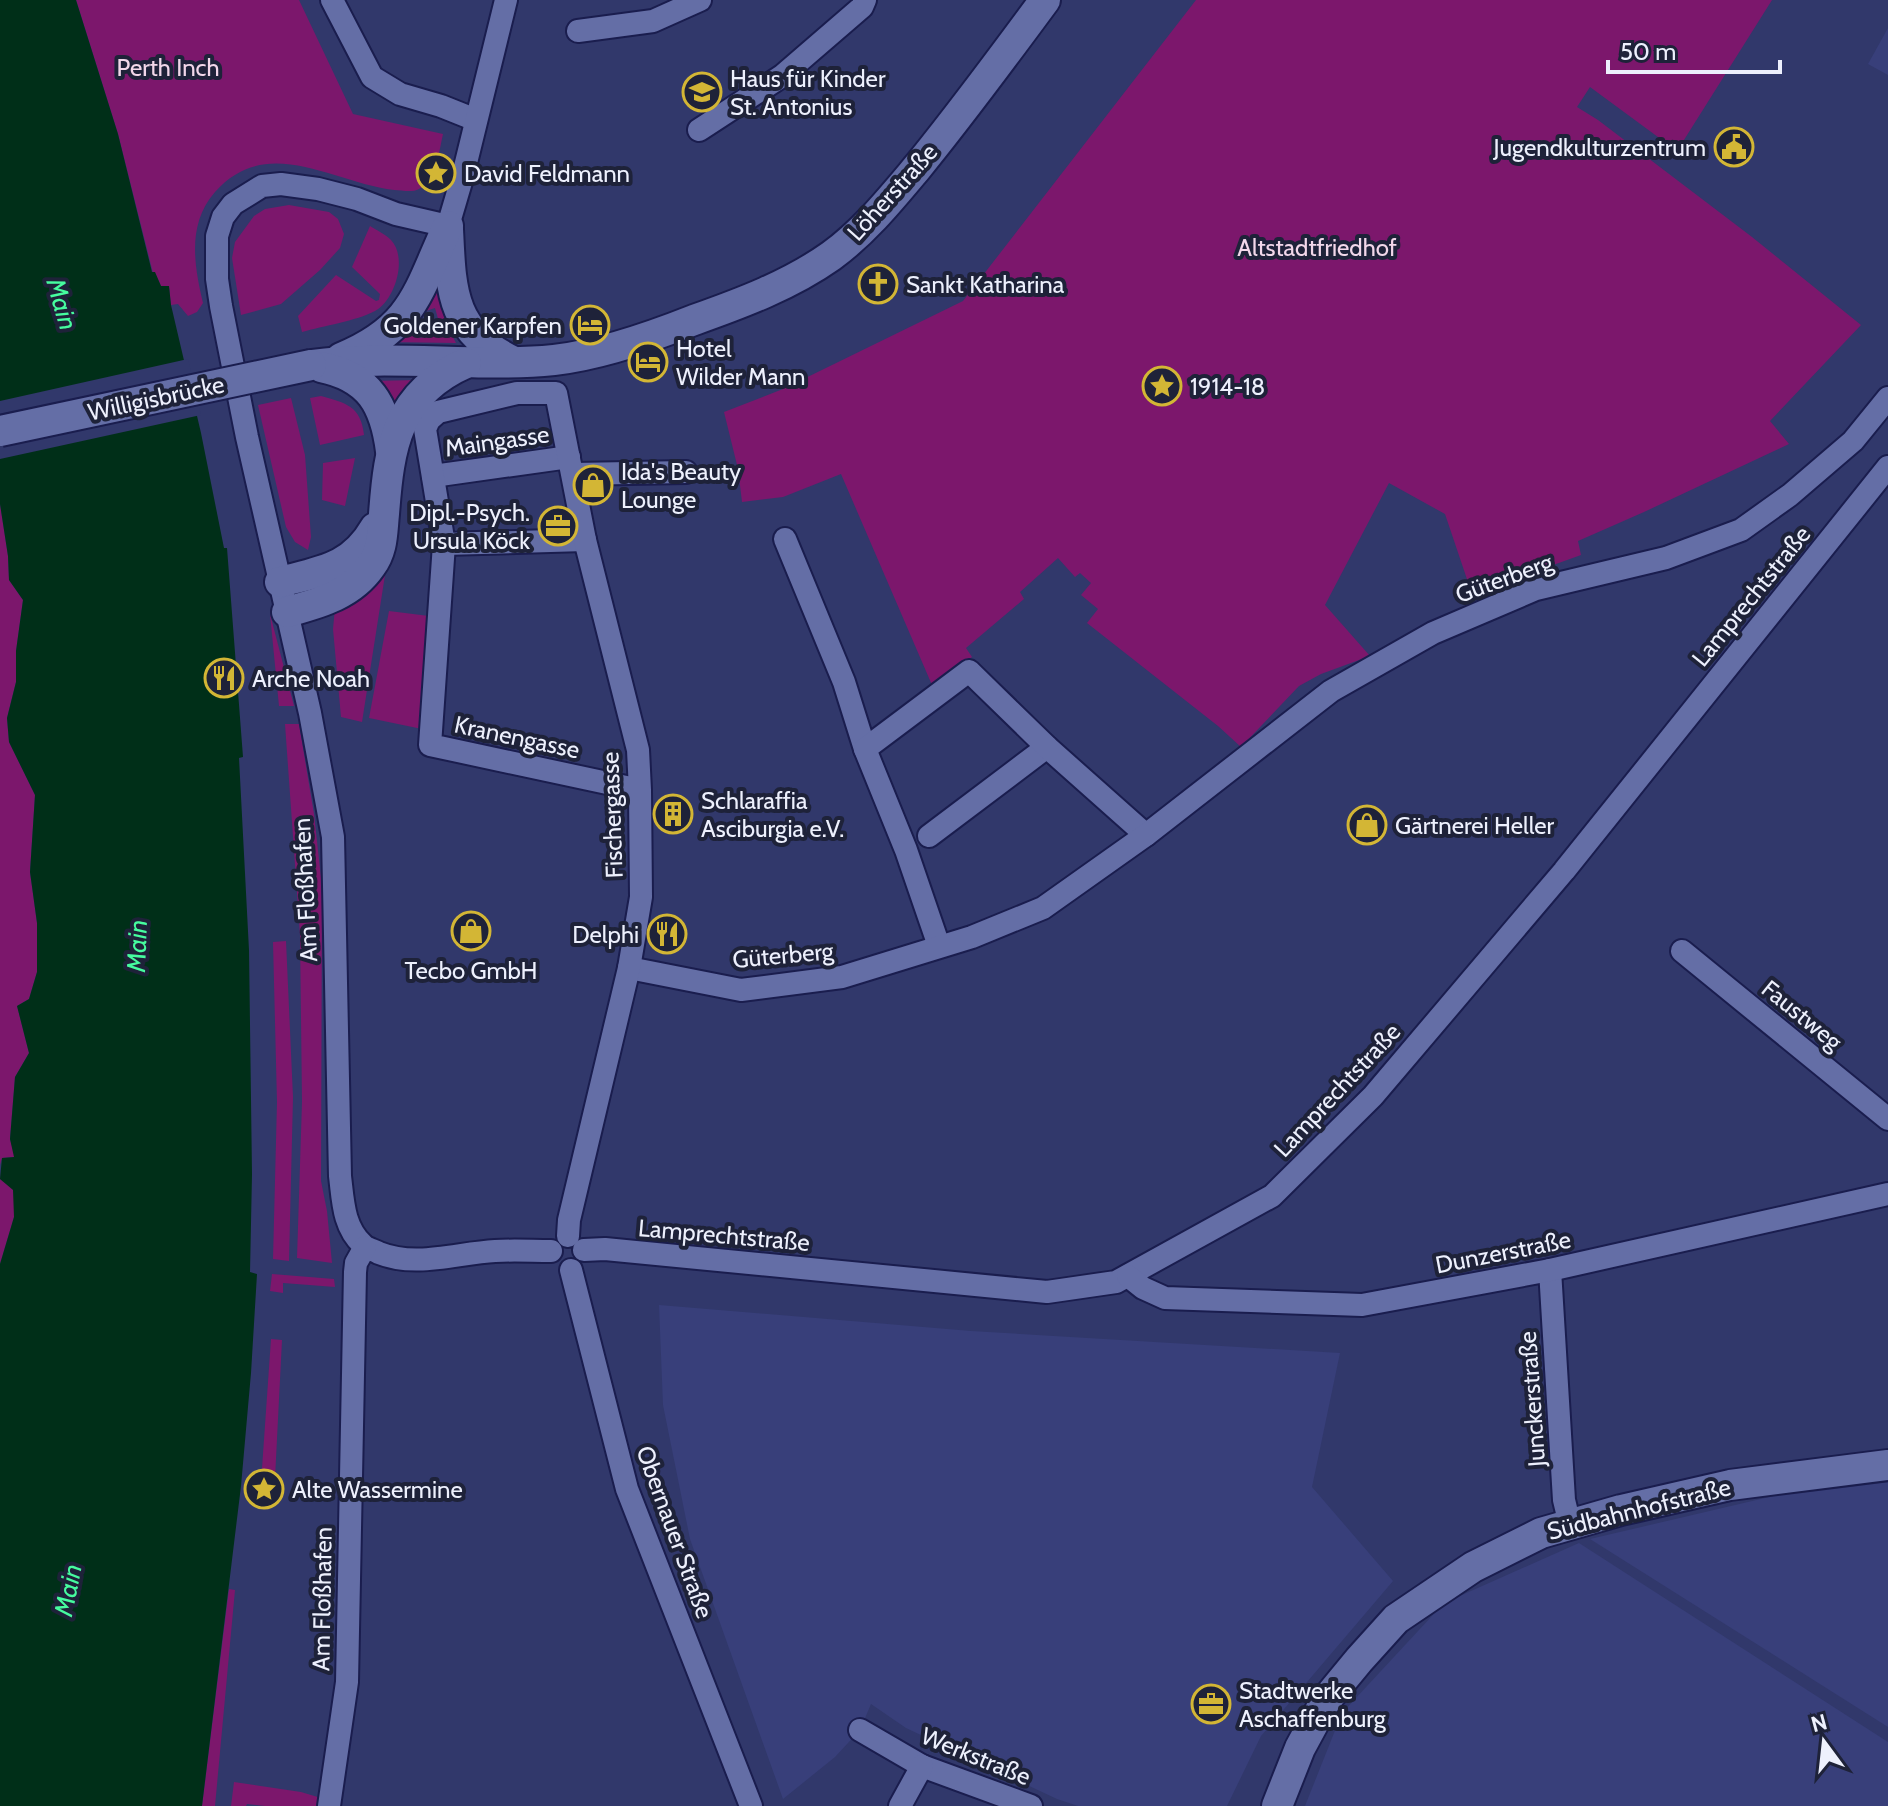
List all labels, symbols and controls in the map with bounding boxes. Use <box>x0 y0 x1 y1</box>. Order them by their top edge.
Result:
scale bar <box>1608 24 1780 74</box>
text: 50 m <box>1620 37 1676 66</box>
park label: Perth Inch <box>116 53 220 82</box>
place label: Haus für Kinder St. Antonius <box>730 64 886 121</box>
school or university icon: Haus für Kinder St. Antonius <box>681 71 723 113</box>
public building icon: Jugendkulturzentrum <box>1713 126 1755 168</box>
place label: Jugendkulturzentrum <box>1493 133 1706 162</box>
street label: Löherstraße <box>841 137 943 247</box>
place icon: David Feldmann <box>415 152 457 194</box>
place label: David Feldmann <box>464 159 630 188</box>
park label: Altstadtfriedhof <box>1237 233 1397 262</box>
church icon: Sankt Katharina <box>857 263 899 305</box>
place label: Sankt Katharina <box>906 270 1065 299</box>
water label: Main <box>39 273 85 334</box>
hotel icon: Goldener Karpfen <box>569 304 611 346</box>
place label: Goldener Karpfen <box>384 311 562 340</box>
place label: Hotel Wilder Mann <box>676 334 806 391</box>
hotel icon: Hotel Wilder Mann <box>627 341 669 383</box>
place icon: 1914-18 <box>1141 365 1183 407</box>
street label: Willigisbrücke <box>85 369 227 427</box>
place label: 1914-18 <box>1190 372 1265 401</box>
street label: Maingasse <box>443 419 551 463</box>
place label: Ida's Beauty Lounge <box>621 457 741 514</box>
shop icon: Ida's Beauty Lounge <box>572 464 614 506</box>
place label: Dipl.-Psych. Ursula Köck <box>409 498 530 555</box>
office icon: Dipl.-Psych. Ursula Köck <box>537 505 579 547</box>
street label: Lamprechtstraße <box>1686 520 1816 672</box>
street label: Güterberg <box>1451 547 1558 609</box>
restaurant icon: Arche Noah <box>203 657 245 699</box>
place label: Arche Noah <box>252 664 370 693</box>
street label: Kranengasse <box>452 710 582 764</box>
street label: Fischergasse <box>595 751 629 879</box>
place label: Schlaraffia Asciburgia e.V. <box>701 786 844 843</box>
building icon: Schlaraffia Asciburgia e.V. <box>652 793 694 835</box>
shop icon: Gärtnerei Heller <box>1346 804 1388 846</box>
place label: Gärtnerei Heller <box>1395 811 1554 840</box>
street label: Am Floßhafen <box>287 817 323 963</box>
shop icon: Tecbo GmbH <box>450 910 492 952</box>
restaurant icon: Delphi <box>646 913 688 955</box>
water label: Main <box>120 919 154 974</box>
place label: Delphi <box>572 920 639 949</box>
street label: Güterberg <box>731 936 836 974</box>
place label: Tecbo GmbH <box>405 956 537 985</box>
street label: Faustweg <box>1756 974 1849 1057</box>
street label: Lamprechtstraße <box>1268 1017 1406 1163</box>
street label: Lamprechtstraße <box>637 1213 811 1257</box>
street label: Dunzerstraße <box>1433 1225 1573 1279</box>
street label: Junckerstraße <box>1513 1330 1551 1469</box>
street label: Obernauer Straße <box>630 1442 720 1622</box>
place icon: Alte Wassermine <box>243 1468 285 1510</box>
street label: Südbahnhofstraße <box>1544 1472 1734 1546</box>
place label: Alte Wassermine <box>292 1475 463 1504</box>
street label: Am Floßhafen <box>306 1527 338 1671</box>
water label: Main <box>47 1561 89 1620</box>
place label: Stadtwerke Aschaffenburg <box>1239 1676 1387 1733</box>
office icon: Stadtwerke Aschaffenburg <box>1190 1683 1232 1725</box>
north arrow <box>1784 1702 1864 1782</box>
text: N <box>1808 1708 1830 1738</box>
street label: Werkstraße <box>917 1721 1035 1791</box>

